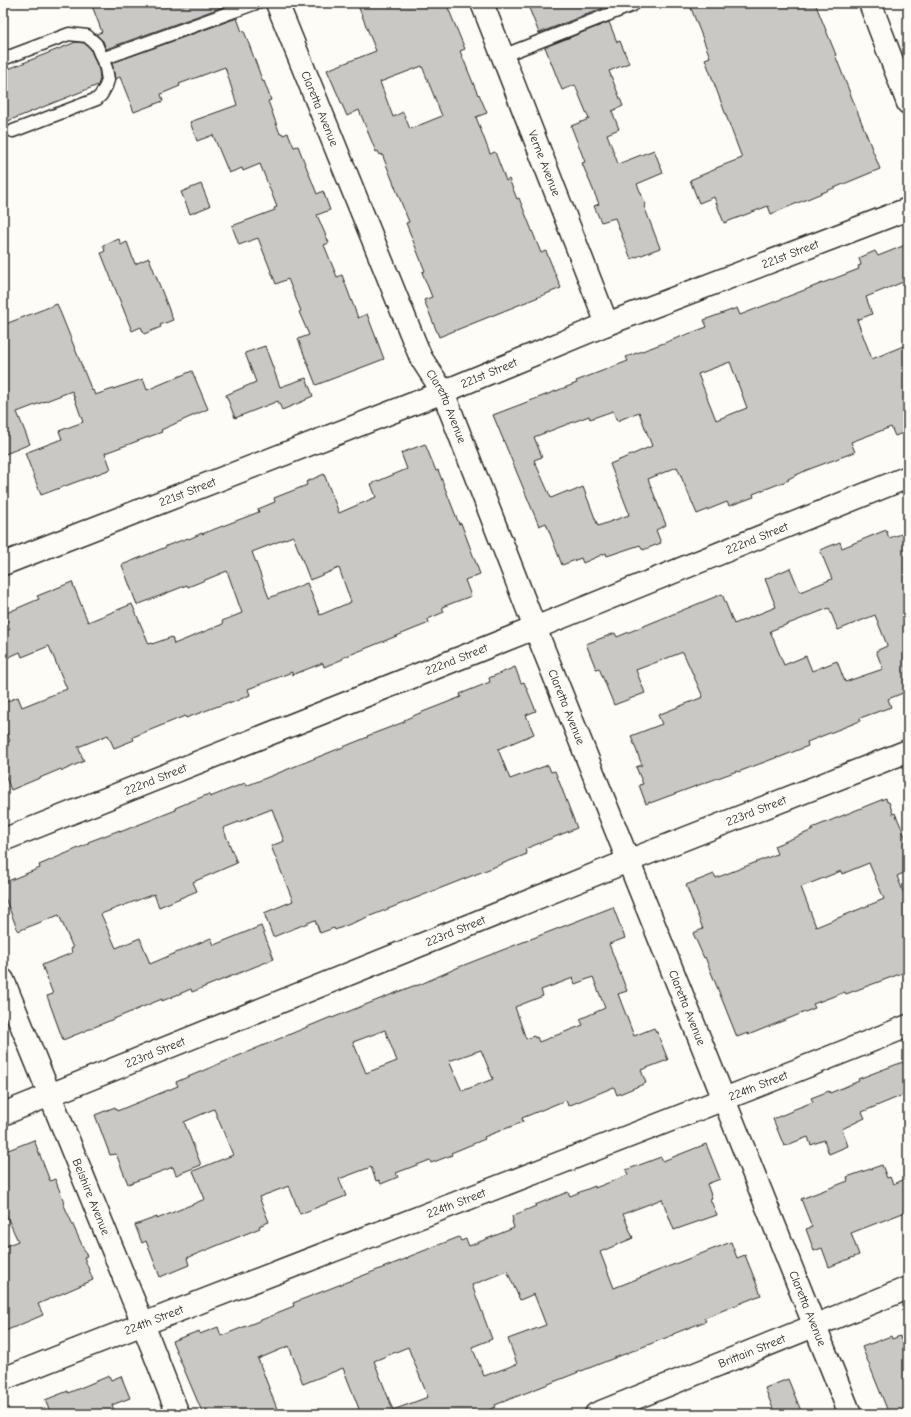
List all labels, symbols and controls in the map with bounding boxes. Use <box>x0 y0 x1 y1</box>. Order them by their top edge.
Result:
street label: Claretta Avenue <box>298 69 341 148</box>
street label: Verne Avenue <box>525 128 564 198</box>
street label: 221st Street <box>760 237 821 271</box>
street label: 221st Street <box>458 355 520 391</box>
street label: Claretta Avenue <box>423 367 469 445</box>
street label: 221st Street <box>157 474 218 509</box>
street label: 222nd Street <box>724 519 791 557</box>
street label: 222nd Street <box>423 640 490 678</box>
street label: Claretta Avenue <box>545 667 588 747</box>
street label: 222nd Street <box>122 760 189 798</box>
street label: 223rd Street <box>724 792 789 829</box>
street label: 223rd Street <box>423 912 488 949</box>
street label: Claretta Avenue <box>666 968 709 1048</box>
street label: 223rd Street <box>123 1034 188 1071</box>
street label: 224th Street <box>727 1068 790 1104</box>
street label: Belshire Avenue <box>69 1156 113 1237</box>
street label: 224th Street <box>425 1185 488 1221</box>
street label: Claretta Avenue <box>786 1269 829 1348</box>
street label: 224th Street <box>122 1302 186 1338</box>
street label: Brittain Street <box>716 1331 788 1371</box>

